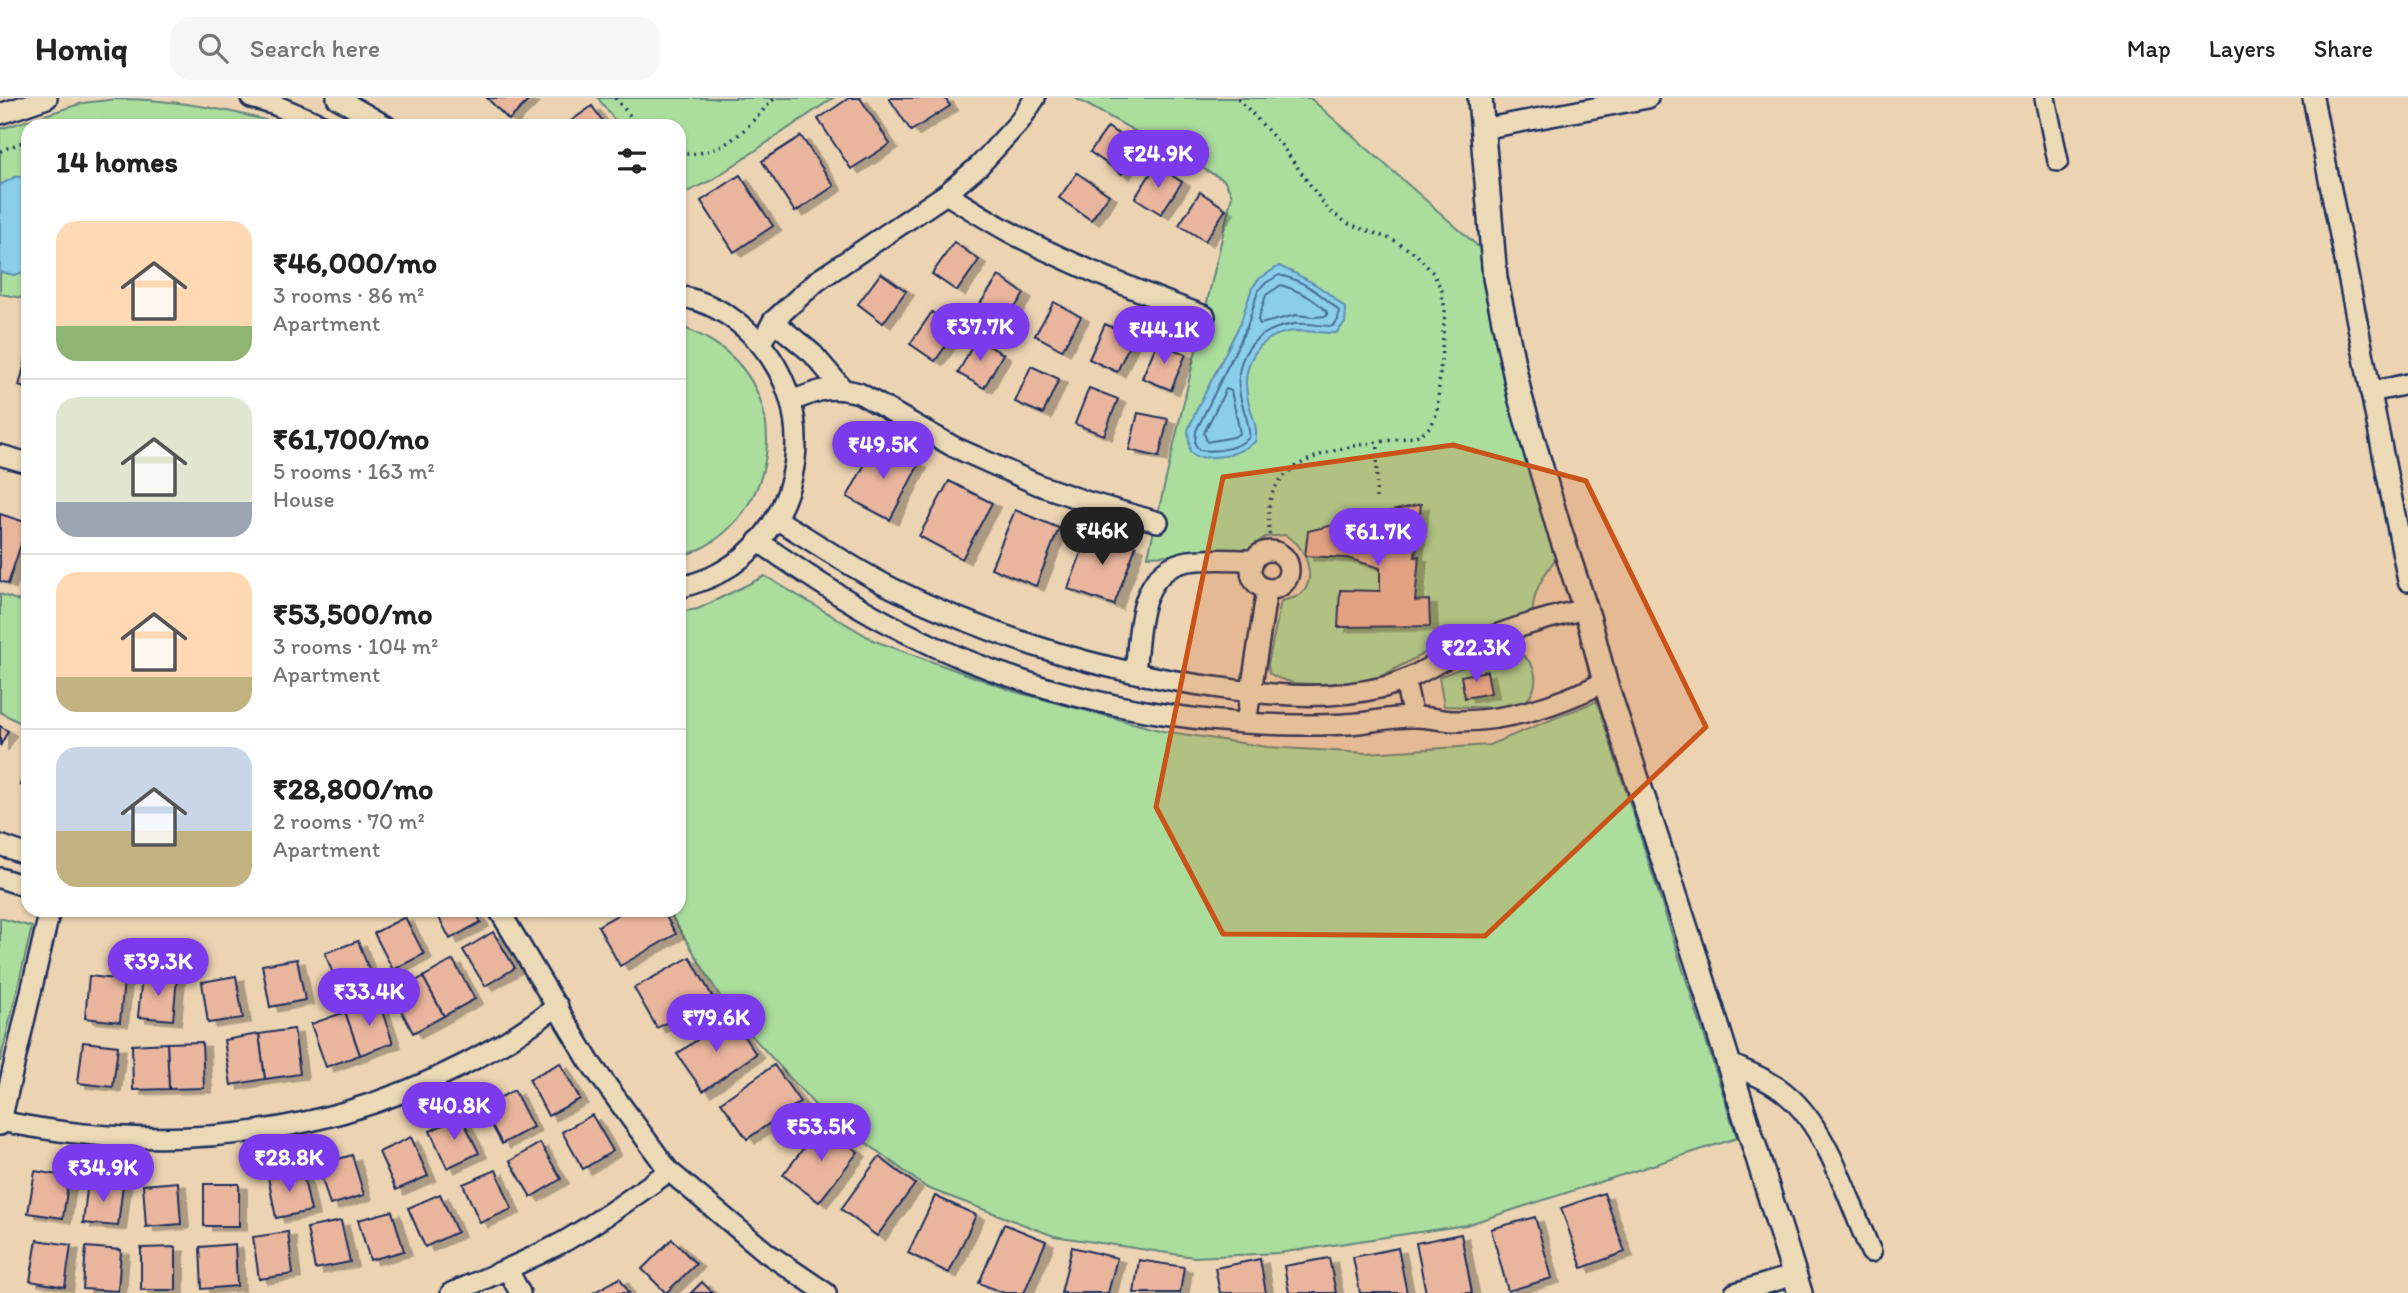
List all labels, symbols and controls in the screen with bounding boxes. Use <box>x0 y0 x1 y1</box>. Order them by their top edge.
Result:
search box <box>170 17 660 80</box>
text: Homiq <box>35 29 128 68</box>
icon: search <box>194 29 232 67</box>
text: Search here <box>250 32 380 64</box>
text: Map <box>2127 34 2171 63</box>
text: Layers <box>2209 34 2276 63</box>
text: Share <box>2314 34 2373 63</box>
pin: ₹24.9K <box>1101 130 1215 190</box>
text: ₹24.9K <box>1123 139 1193 167</box>
icon: filters <box>613 142 651 180</box>
text: 14 homes <box>56 143 178 180</box>
text: ₹46,000/mo <box>273 244 437 281</box>
icon: home <box>112 249 196 333</box>
text: 3 rooms · 86 m² <box>273 281 425 309</box>
pin: ₹37.7K <box>923 303 1037 363</box>
pin: ₹44.1K <box>1107 306 1221 366</box>
text: Apartment <box>273 309 380 337</box>
text: ₹37.7K <box>947 312 1013 340</box>
text: ₹44.1K <box>1129 315 1199 343</box>
text: ₹61,700/mo <box>273 420 429 457</box>
pin: ₹49.5K <box>826 422 940 481</box>
icon: home <box>112 425 196 509</box>
text: ₹49.5K <box>848 430 918 458</box>
text: 5 rooms · 163 m² <box>273 457 435 485</box>
text: House <box>273 485 335 513</box>
pin: ₹46K <box>1061 508 1143 567</box>
pin: ₹61.7K <box>1321 508 1435 568</box>
text: ₹46K <box>1076 516 1128 544</box>
text: ₹61.7K <box>1345 517 1411 545</box>
text: ₹53,500/mo <box>273 595 433 632</box>
icon: home <box>112 600 196 684</box>
pin: ₹22.3K <box>1419 624 1533 684</box>
text: 3 rooms · 104 m² <box>273 632 438 660</box>
text: ₹22.3K <box>1442 633 1510 661</box>
text: Apartment <box>273 660 380 688</box>
text: ₹28,800/mo <box>273 770 433 807</box>
icon: home <box>112 775 196 859</box>
text: 2 rooms · 70 m² <box>273 807 425 835</box>
text: Apartment <box>273 835 380 863</box>
pin: ₹39.3K <box>101 939 215 998</box>
text: ₹39.3K <box>124 947 192 975</box>
pin: ₹33.4K <box>312 968 426 1028</box>
text: ₹33.4K <box>334 977 404 1005</box>
pin: ₹79.6K <box>659 995 773 1054</box>
text: ₹79.6K <box>682 1003 750 1031</box>
pin: ₹40.8K <box>397 1082 511 1142</box>
text: ₹40.8K <box>418 1091 490 1119</box>
pin: ₹53.5K <box>764 1104 878 1163</box>
text: ₹53.5K <box>787 1112 855 1140</box>
pin: ₹28.8K <box>232 1134 346 1194</box>
text: ₹28.8K <box>255 1143 323 1171</box>
pin: ₹34.9K <box>46 1144 160 1204</box>
text: ₹34.9K <box>68 1153 138 1181</box>

